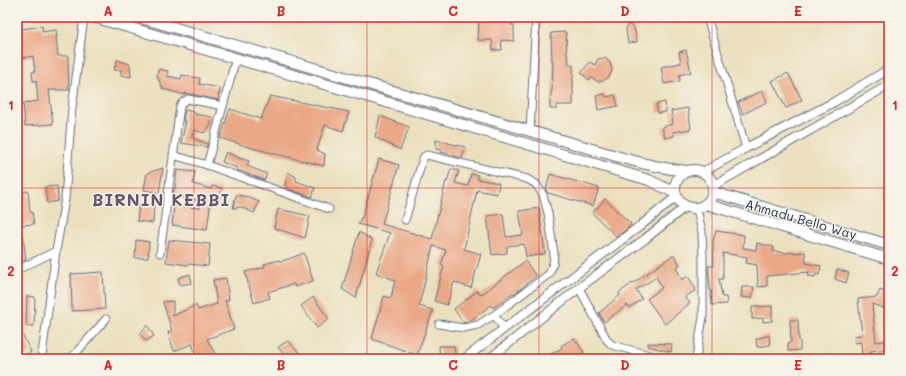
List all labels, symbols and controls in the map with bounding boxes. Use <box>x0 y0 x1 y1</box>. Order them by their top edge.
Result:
text: A <box>103 2 113 19</box>
text: B <box>277 2 286 19</box>
text: C <box>448 2 458 19</box>
text: D <box>620 2 630 19</box>
text: E <box>794 2 802 19</box>
text: 1 <box>8 96 14 113</box>
text: 1 <box>892 96 898 113</box>
district label: BIRNIN KEBBI <box>92 188 230 210</box>
street label: Ahmadu Bello Way <box>743 194 859 243</box>
text: 2 <box>7 262 15 279</box>
text: 2 <box>891 262 899 279</box>
text: A <box>103 356 113 373</box>
text: B <box>277 356 286 373</box>
text: C <box>448 356 458 373</box>
text: D <box>620 356 630 373</box>
text: E <box>794 356 802 373</box>

